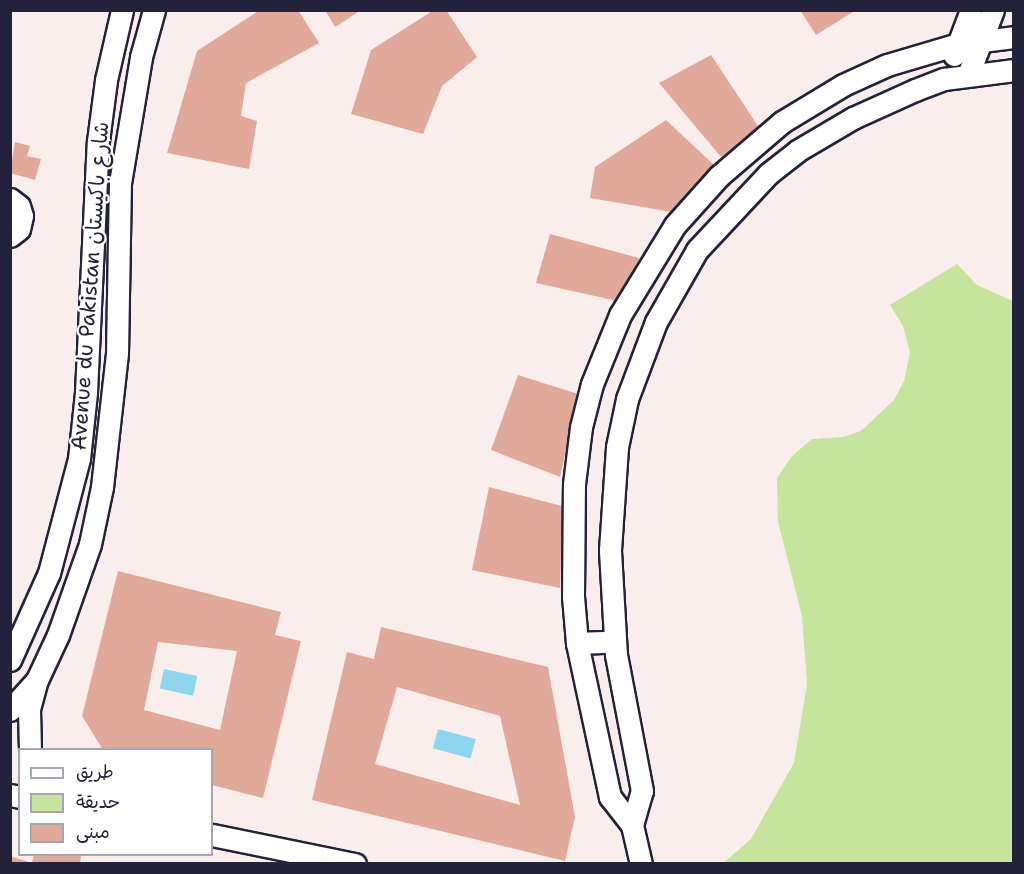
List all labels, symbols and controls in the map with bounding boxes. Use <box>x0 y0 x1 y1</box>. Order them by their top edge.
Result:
street label: Avenue du Pakistan شارع باكيستان <box>66 121 114 451</box>
legend <box>18 748 213 856</box>
text: طريق <box>76 760 114 784</box>
text: حديقة <box>76 790 120 814</box>
text: مبنى <box>76 820 110 844</box>

